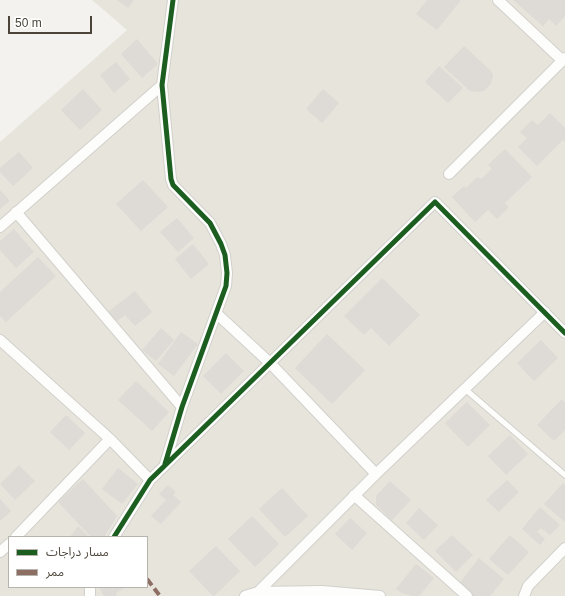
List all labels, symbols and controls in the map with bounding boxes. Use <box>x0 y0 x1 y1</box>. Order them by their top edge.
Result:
scale bar <box>10 8 94 34</box>
text: 50 m <box>15 16 42 30</box>
legend <box>8 536 148 588</box>
text: مسار دراجات <box>46 545 109 559</box>
text: ممر <box>46 565 64 579</box>

